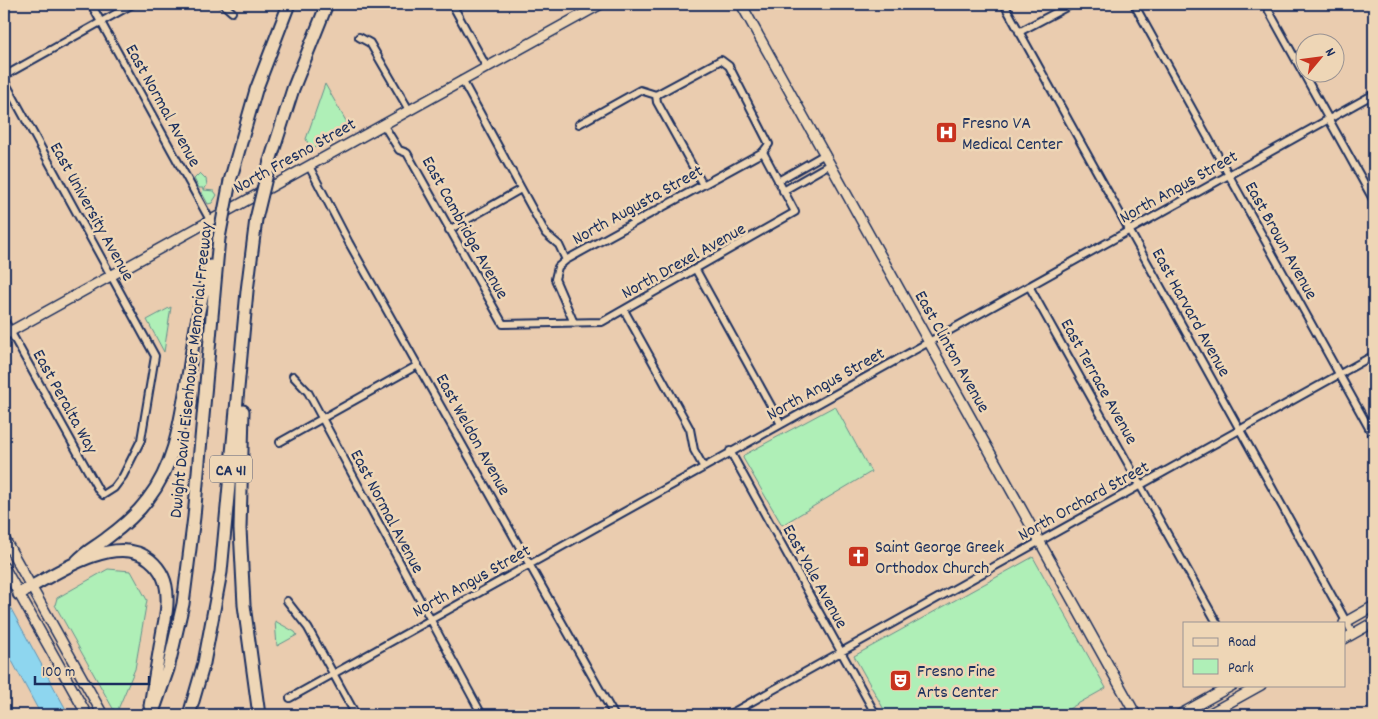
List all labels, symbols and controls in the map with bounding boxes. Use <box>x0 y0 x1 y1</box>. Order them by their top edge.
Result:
north arrow <box>1296 32 1346 82</box>
street label: East Normal Avenue <box>118 40 206 172</box>
text: N <box>1319 45 1340 61</box>
place label: Fresno VA Medical Center <box>962 112 1063 158</box>
street label: North Fresno Street <box>229 113 361 201</box>
hospital icon: Fresno VA Medical Center <box>934 120 958 144</box>
street label: East University Avenue <box>42 138 139 286</box>
street label: North Angus Street <box>1116 145 1243 231</box>
street label: East Cambridge Avenue <box>414 152 514 304</box>
street label: North Augusta Street <box>568 160 709 253</box>
street label: East Brown Avenue <box>1237 178 1323 305</box>
street label: North Drexel Avenue <box>617 218 751 307</box>
street label: Dwight David Eisenhower Memorial Freeway <box>165 220 221 520</box>
street label: East Harvard Avenue <box>1144 244 1236 382</box>
street label: East Clinton Avenue <box>907 287 995 418</box>
street label: East Terrace Avenue <box>1053 315 1143 450</box>
street label: North Angus Street <box>763 342 890 428</box>
street label: East Peralta Way <box>25 346 103 459</box>
street label: East Weldon Avenue <box>428 370 516 501</box>
street label: East Normal Avenue <box>343 446 429 579</box>
road number: CA 41 <box>210 456 252 482</box>
street label: North Orchard Street <box>1014 456 1155 549</box>
street label: East Yale Avenue <box>775 521 853 634</box>
place label: Saint George Greek Orthodox Church <box>875 536 1004 582</box>
street label: North Angus Street <box>409 539 536 625</box>
church icon: Saint George Greek Orthodox Church <box>847 544 871 568</box>
legend <box>1183 622 1346 686</box>
text: Road <box>1228 632 1256 654</box>
scale bar <box>35 654 149 686</box>
text: Park <box>1228 658 1254 680</box>
place label: Fresno Fine Arts Center <box>917 660 999 706</box>
text: 100 m <box>42 662 75 684</box>
theatre icon: Fresno Fine Arts Center <box>889 668 913 692</box>

